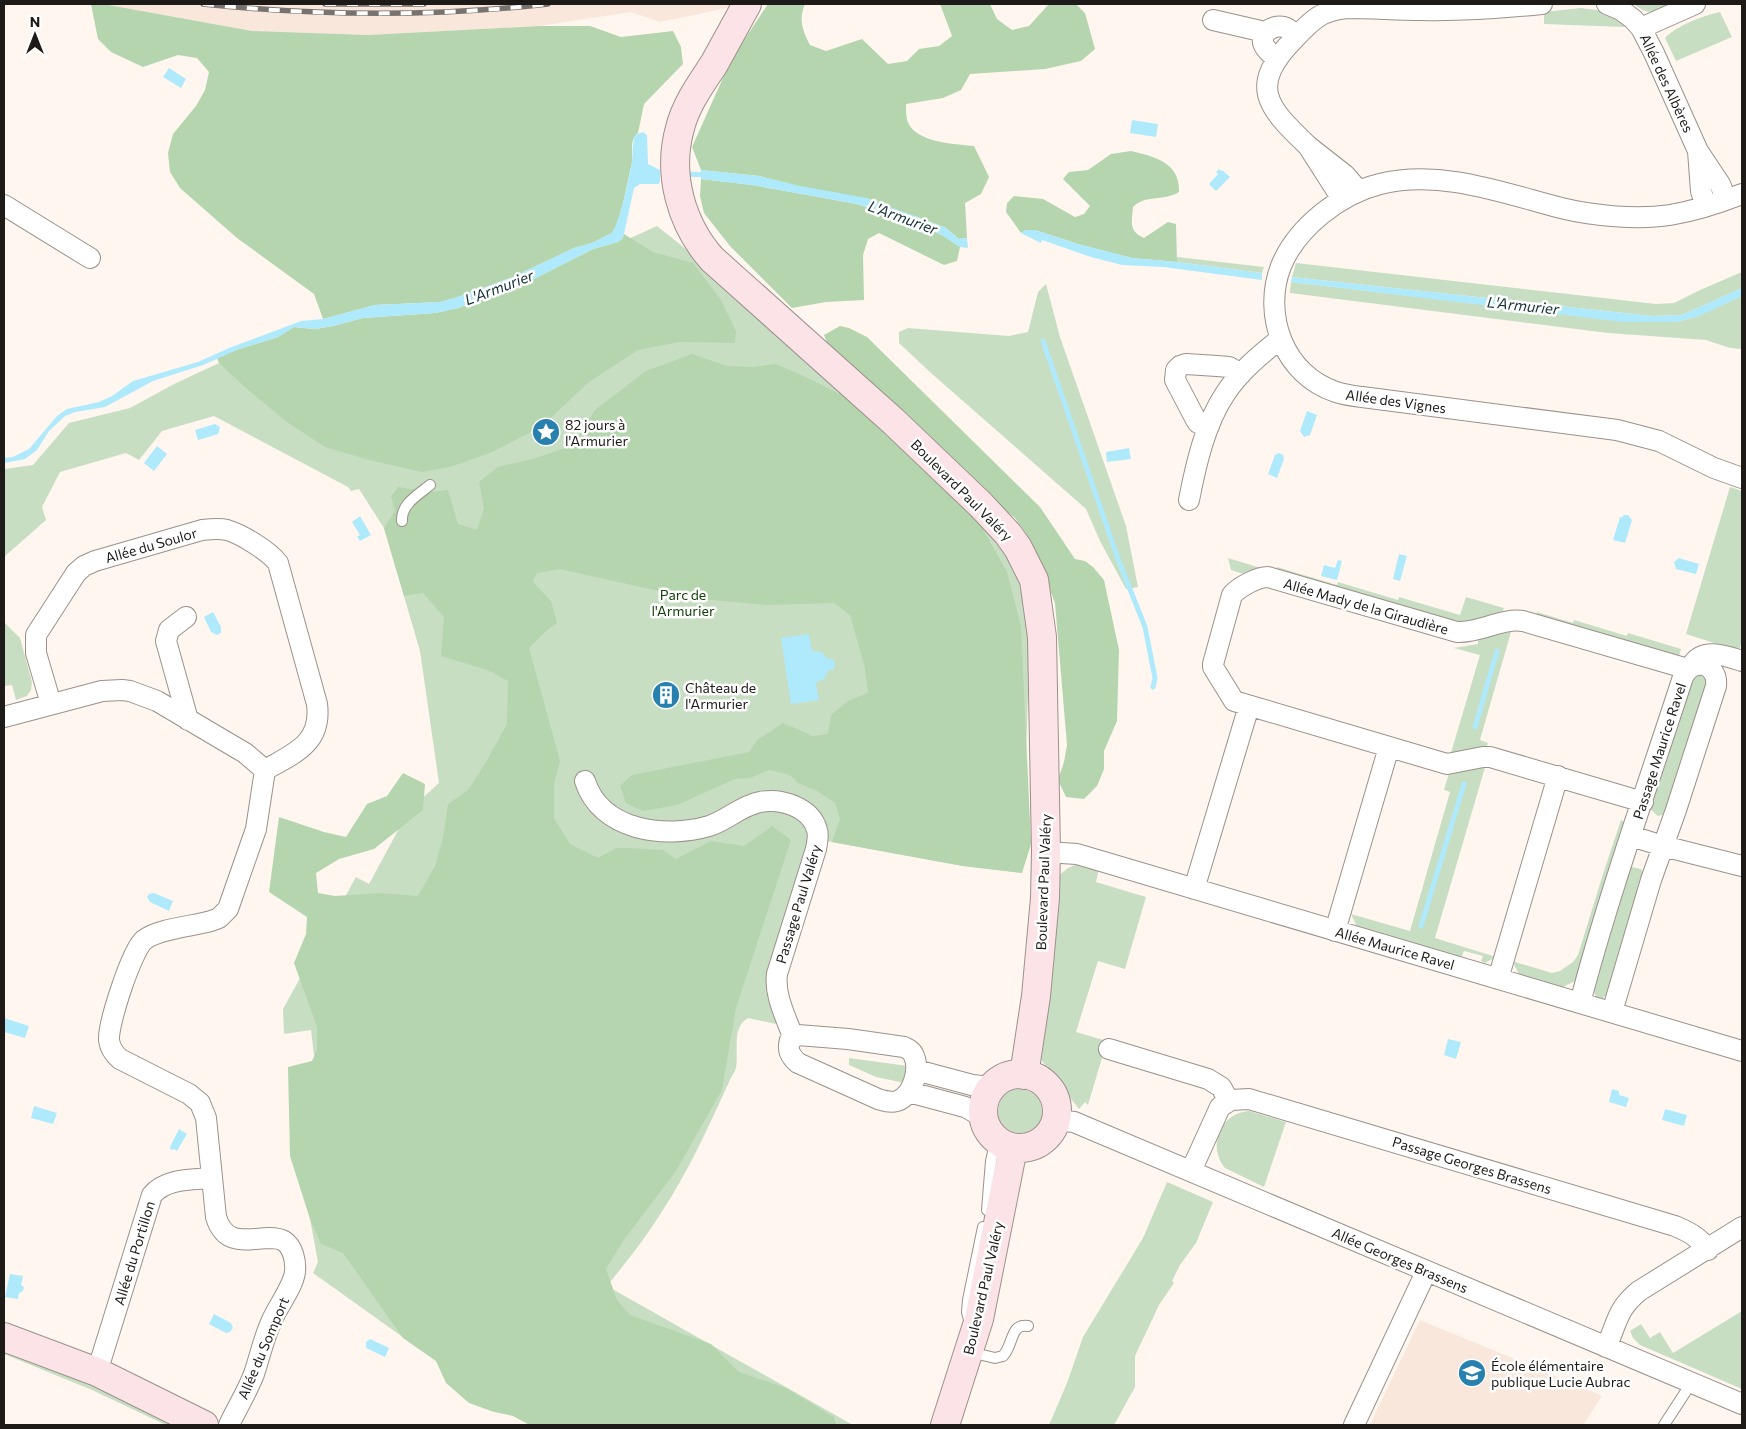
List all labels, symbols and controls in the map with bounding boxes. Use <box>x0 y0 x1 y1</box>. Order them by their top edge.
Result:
north arrow <box>10 10 60 60</box>
text: N <box>30 13 40 30</box>
street label: Allée des Albères <box>1637 31 1697 135</box>
water label: L'Armurier <box>866 196 941 238</box>
water label: L'Armurier <box>462 265 537 308</box>
water label: L'Armurier <box>1486 292 1561 318</box>
street label: Allée des Vignes <box>1345 386 1447 416</box>
place label: 82 jours à l'Armurier <box>565 416 628 449</box>
place icon: 82 jours à l'Armurier <box>531 417 561 447</box>
street label: Boulevard Paul Valéry <box>908 436 1016 544</box>
street label: Allée du Soulor <box>103 524 199 566</box>
street label: Allée Mady de la Giraudière <box>1282 574 1450 638</box>
park label: Parc de l'Armurier <box>651 586 715 619</box>
place label: Château de l'Armurier <box>685 679 756 712</box>
building icon: Château de l'Armurier <box>651 680 681 710</box>
street label: Passage Maurice Ravel <box>1629 681 1689 821</box>
street label: Boulevard Paul Valéry <box>1032 813 1054 951</box>
street label: Passage Paul Valéry <box>772 842 824 966</box>
street label: Allée Maurice Ravel <box>1333 923 1457 973</box>
street label: Passage Georges Brassens <box>1390 1133 1554 1197</box>
street label: Allée du Portillon <box>110 1199 158 1307</box>
street label: Boulevard Paul Valéry <box>959 1220 1007 1356</box>
street label: Allée Georges Brassens <box>1329 1224 1471 1296</box>
street label: Allée du Somport <box>234 1294 292 1402</box>
place label: École élémentaire publique Lucie Aubrac <box>1491 1357 1630 1390</box>
school or university icon: École élémentaire publique Lucie Aubrac <box>1457 1358 1487 1388</box>

